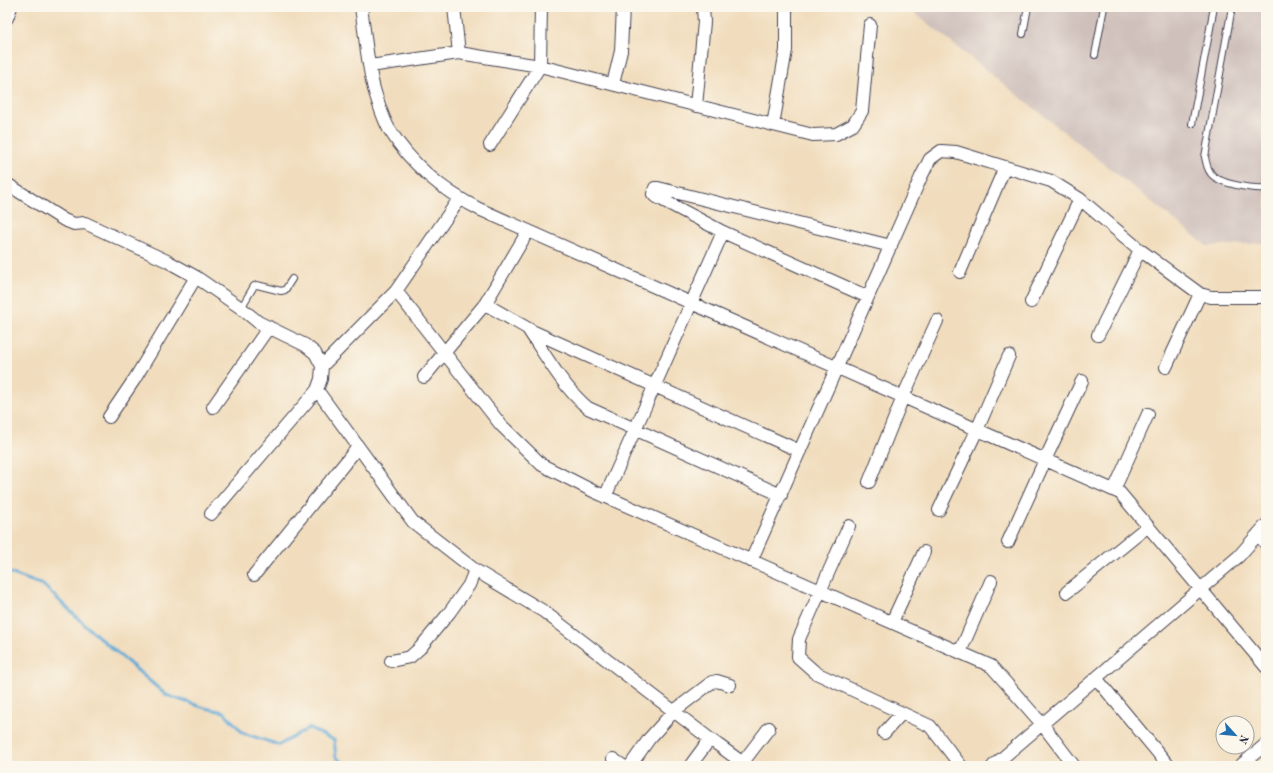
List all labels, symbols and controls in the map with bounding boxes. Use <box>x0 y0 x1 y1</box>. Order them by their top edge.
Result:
north arrow <box>1215 715 1255 755</box>
text: N <box>1235 733 1249 746</box>

